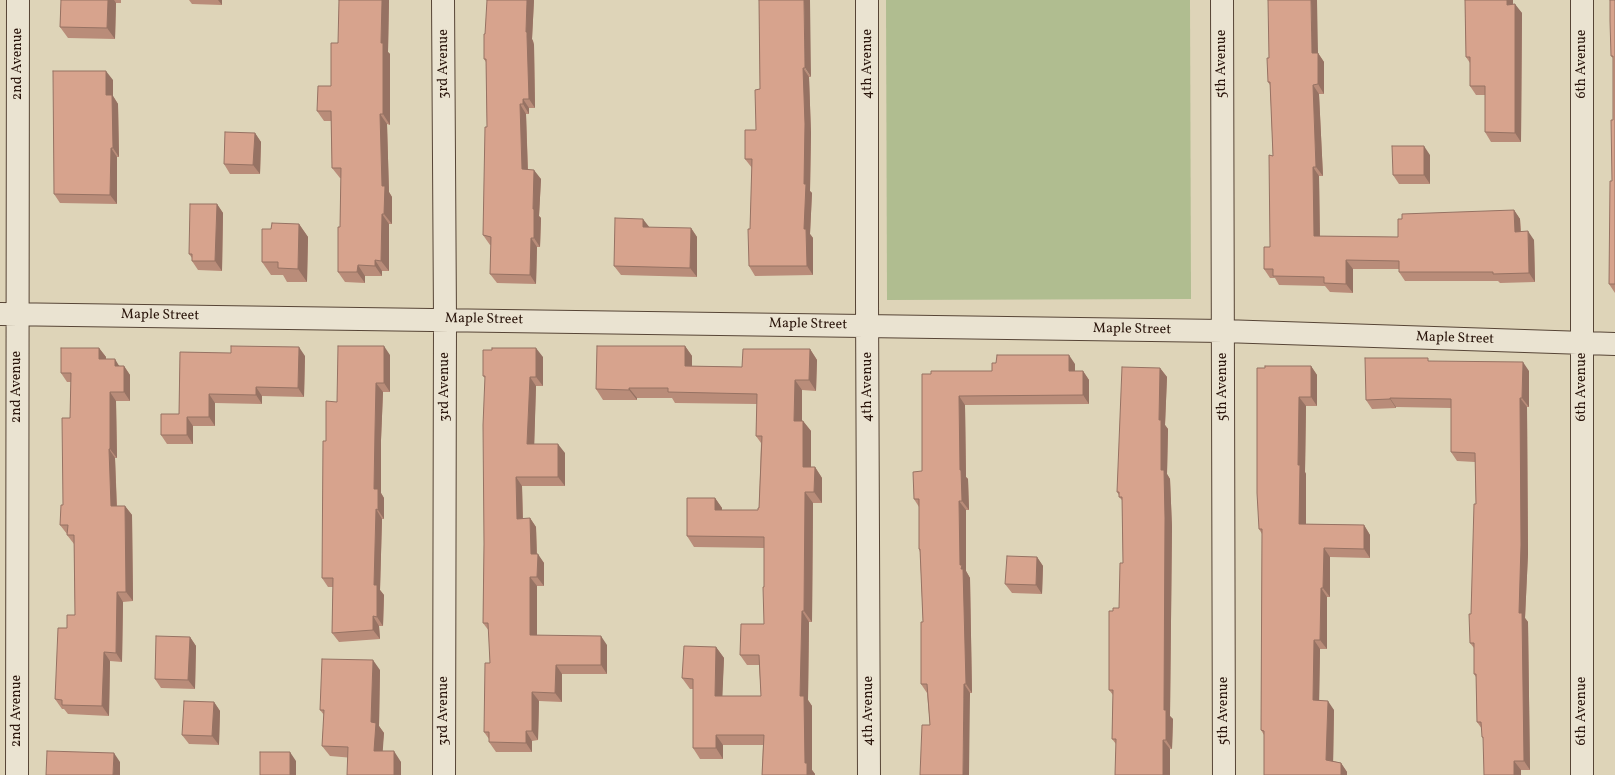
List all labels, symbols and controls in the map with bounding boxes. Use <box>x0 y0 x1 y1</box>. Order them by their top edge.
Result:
street label: 2nd Avenue <box>10 28 26 100</box>
street label: 3rd Avenue <box>436 29 452 99</box>
street label: 4th Avenue <box>860 29 876 99</box>
street label: 5th Avenue <box>1214 30 1230 98</box>
street label: 6th Avenue <box>1574 30 1590 98</box>
street label: Maple Street <box>121 307 199 325</box>
street label: Maple Street <box>445 311 523 329</box>
street label: Maple Street <box>769 316 847 334</box>
street label: Maple Street <box>1093 321 1171 339</box>
street label: Maple Street <box>1416 329 1494 349</box>
street label: 2nd Avenue <box>9 351 25 423</box>
street label: 3rd Avenue <box>437 352 453 422</box>
street label: 4th Avenue <box>860 352 876 422</box>
street label: 5th Avenue <box>1215 353 1231 421</box>
street label: 6th Avenue <box>1574 353 1590 421</box>
street label: 2nd Avenue <box>9 675 25 747</box>
street label: 3rd Avenue <box>436 676 452 746</box>
street label: 4th Avenue <box>861 676 877 746</box>
street label: 5th Avenue <box>1216 677 1232 745</box>
street label: 6th Avenue <box>1574 677 1590 745</box>

